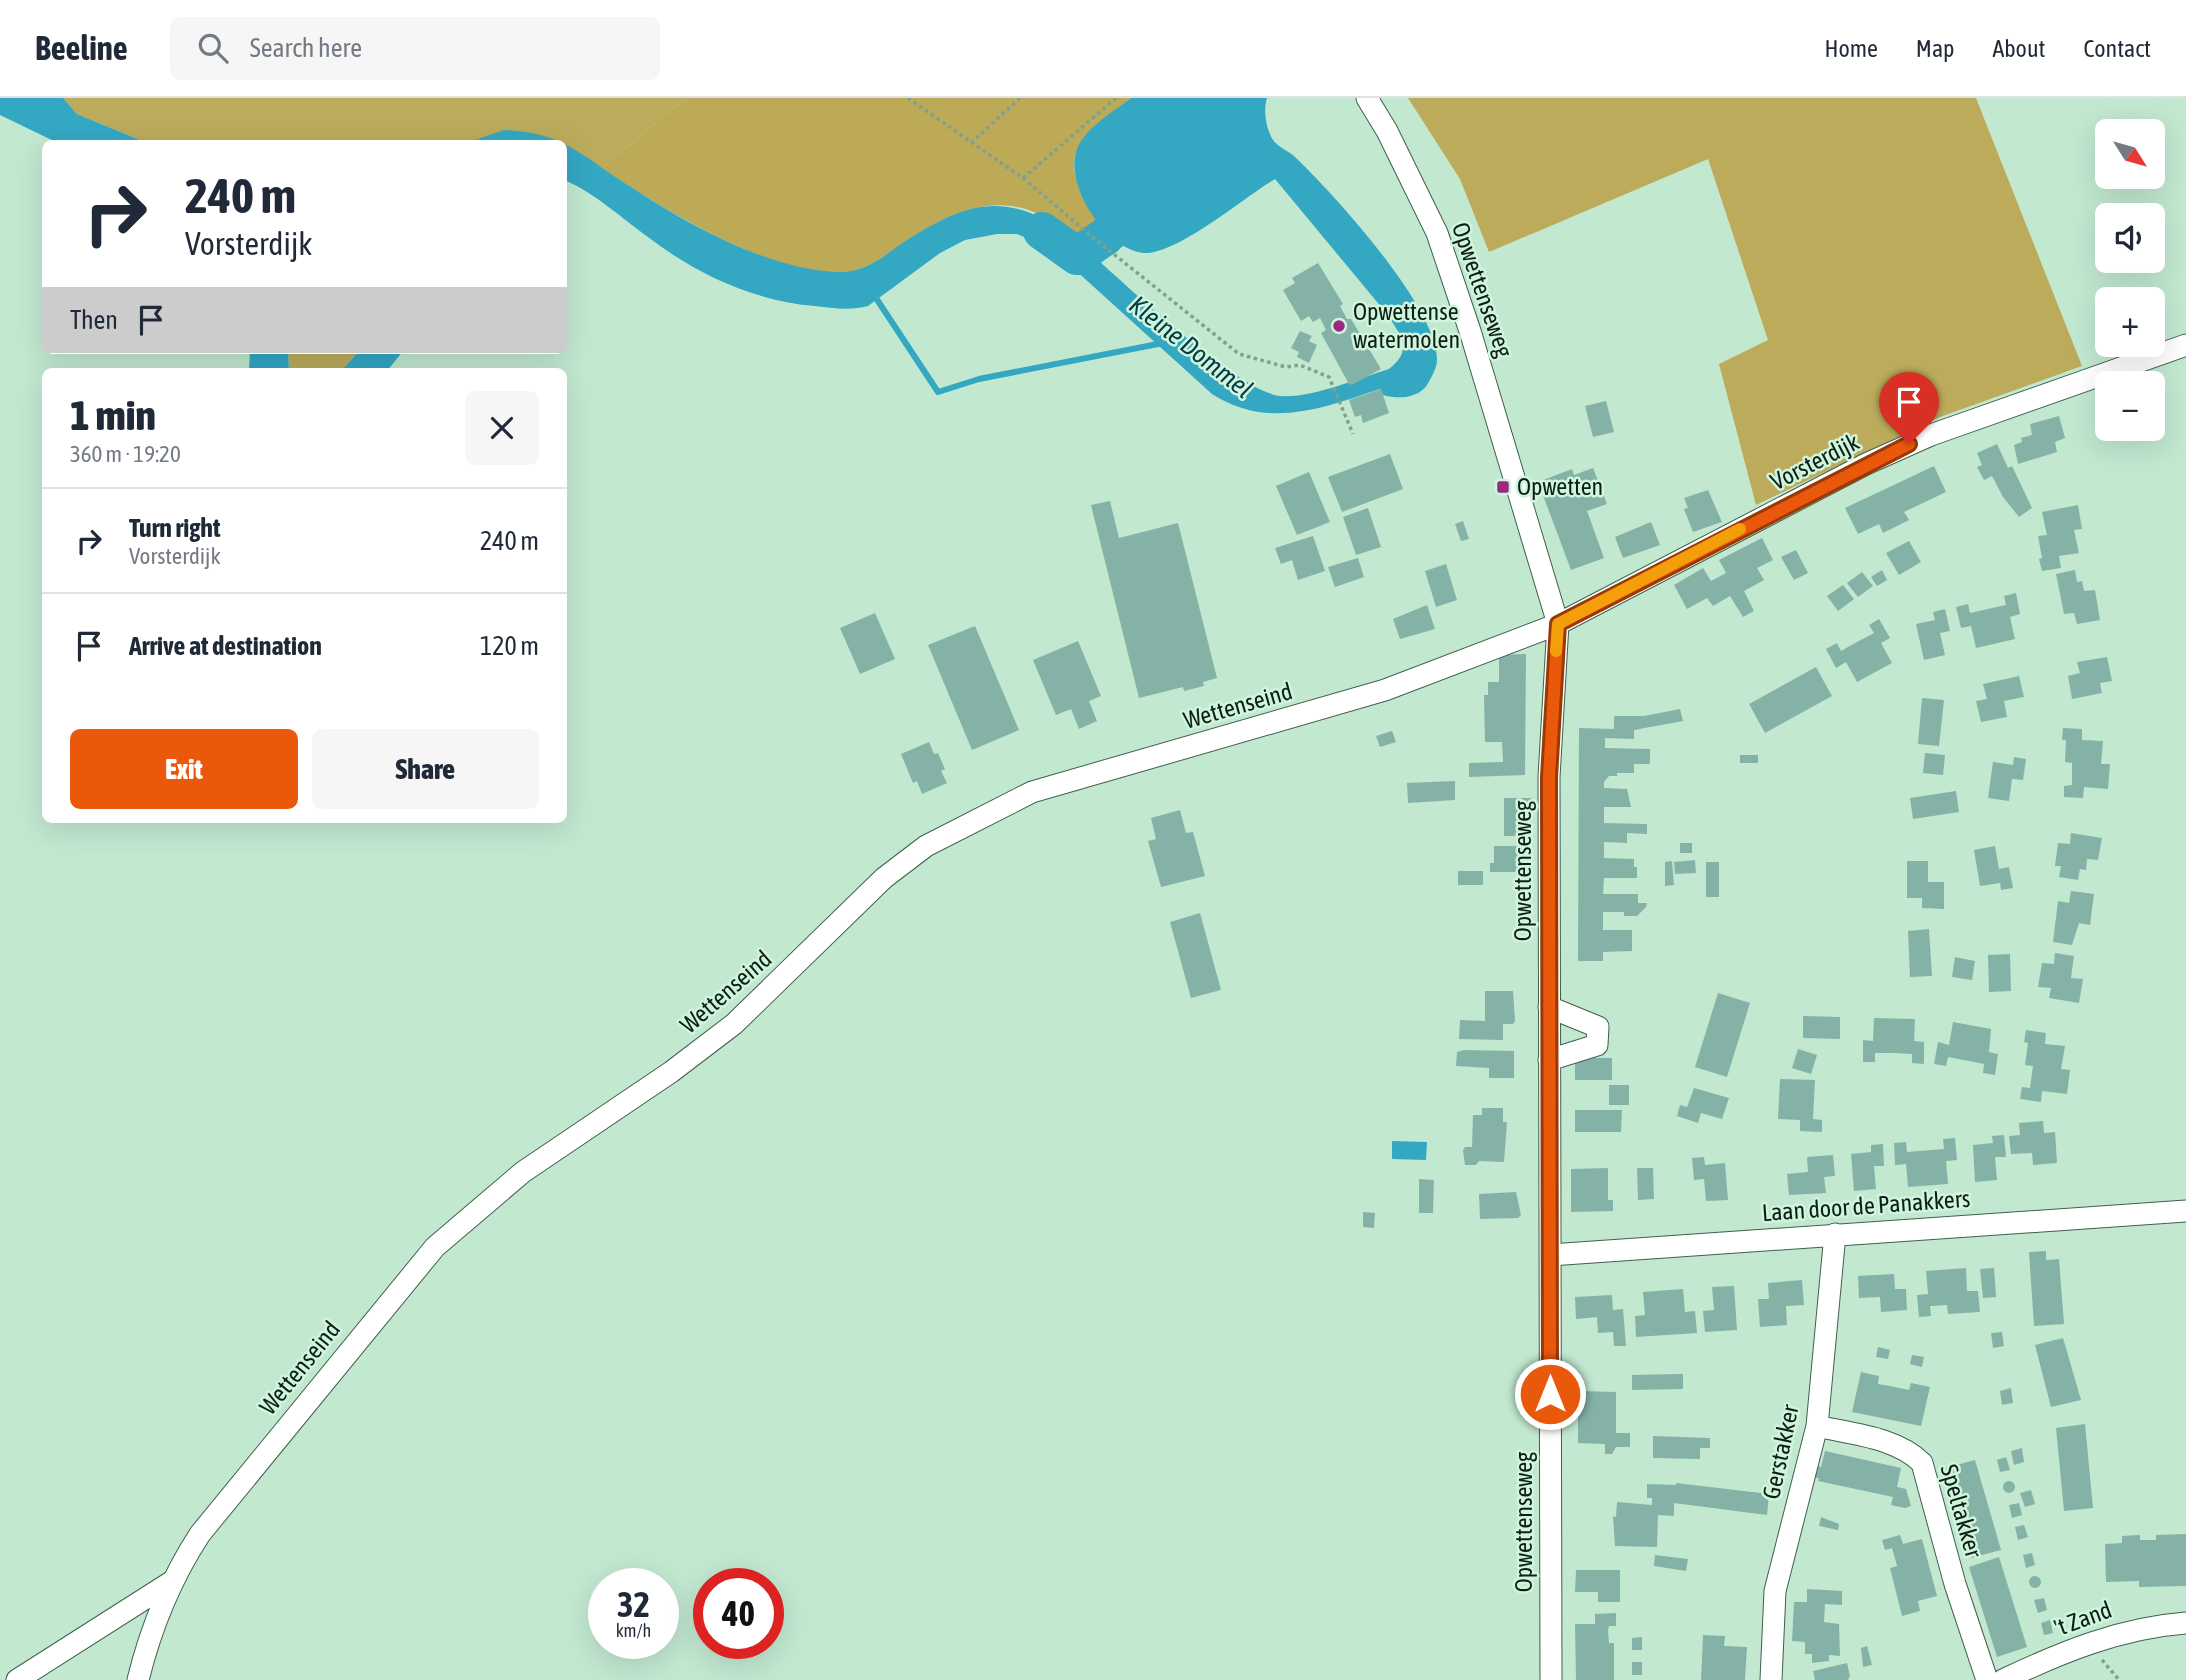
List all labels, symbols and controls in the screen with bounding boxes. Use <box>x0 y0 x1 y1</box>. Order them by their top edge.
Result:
search box <box>170 17 660 80</box>
text: Beeline <box>35 29 128 67</box>
icon: search <box>194 29 232 67</box>
text: Search here <box>250 33 362 63</box>
text: Home <box>1824 35 1878 62</box>
text: Map <box>1916 35 1954 62</box>
text: About <box>1992 35 2045 62</box>
text: Contact <box>2083 35 2151 62</box>
north arrow <box>2095 119 2165 189</box>
map controls <box>2095 119 2165 441</box>
text: 240 m <box>185 167 296 223</box>
icon: right <box>70 168 161 259</box>
button: sound <box>2095 203 2165 273</box>
street label: Opwettenseweg <box>1447 219 1518 361</box>
text: Vorsterdijk <box>185 225 312 262</box>
button: + <box>2095 287 2165 357</box>
water label: Kleine Dommel <box>1123 290 1259 404</box>
place label: Opwettense watermolen <box>1353 298 1460 353</box>
icon: arrive <box>132 301 170 339</box>
text: Then <box>70 305 118 335</box>
marker: Opwettense watermolen <box>1331 318 1347 334</box>
button: − <box>2095 371 2165 441</box>
pin <box>1879 372 1939 444</box>
icon: arrive <box>1890 383 1928 421</box>
text: 1 min <box>70 391 156 439</box>
button: close <box>465 391 539 465</box>
street label: Vorsterdijk <box>1766 428 1864 495</box>
text: 360 m · 19:20 <box>70 441 181 467</box>
place label: Opwetten <box>1517 473 1603 500</box>
marker: Opwetten <box>1495 479 1511 495</box>
text: Turn right <box>129 513 220 543</box>
icon: right <box>70 522 108 560</box>
text: 240 m <box>480 526 539 556</box>
text: Vorsterdijk <box>129 543 221 569</box>
icon: arrive <box>70 627 108 665</box>
text: Arrive at destination <box>129 631 322 661</box>
text: 120 m <box>480 631 539 661</box>
street label: Wettenseind <box>1180 677 1295 734</box>
button: Exit <box>70 729 298 809</box>
button: Share <box>312 729 539 809</box>
street label: Opwettenseweg <box>1509 800 1536 941</box>
street label: Wettenseind <box>675 945 777 1038</box>
street label: Laan door de Panakkers <box>1761 1185 1971 1226</box>
street label: Wettenseind <box>254 1316 345 1420</box>
position arrow <box>1513 1357 1587 1431</box>
street label: Gerstakker <box>1757 1401 1804 1502</box>
street label: Opwettenseweg <box>1510 1451 1537 1592</box>
street label: Speltakker <box>1935 1461 1988 1561</box>
speed limit sign: 40 <box>693 1568 784 1659</box>
text: 32 <box>617 1584 650 1624</box>
street label: 't Zand <box>2050 1596 2115 1641</box>
text: km/h <box>616 1620 651 1641</box>

